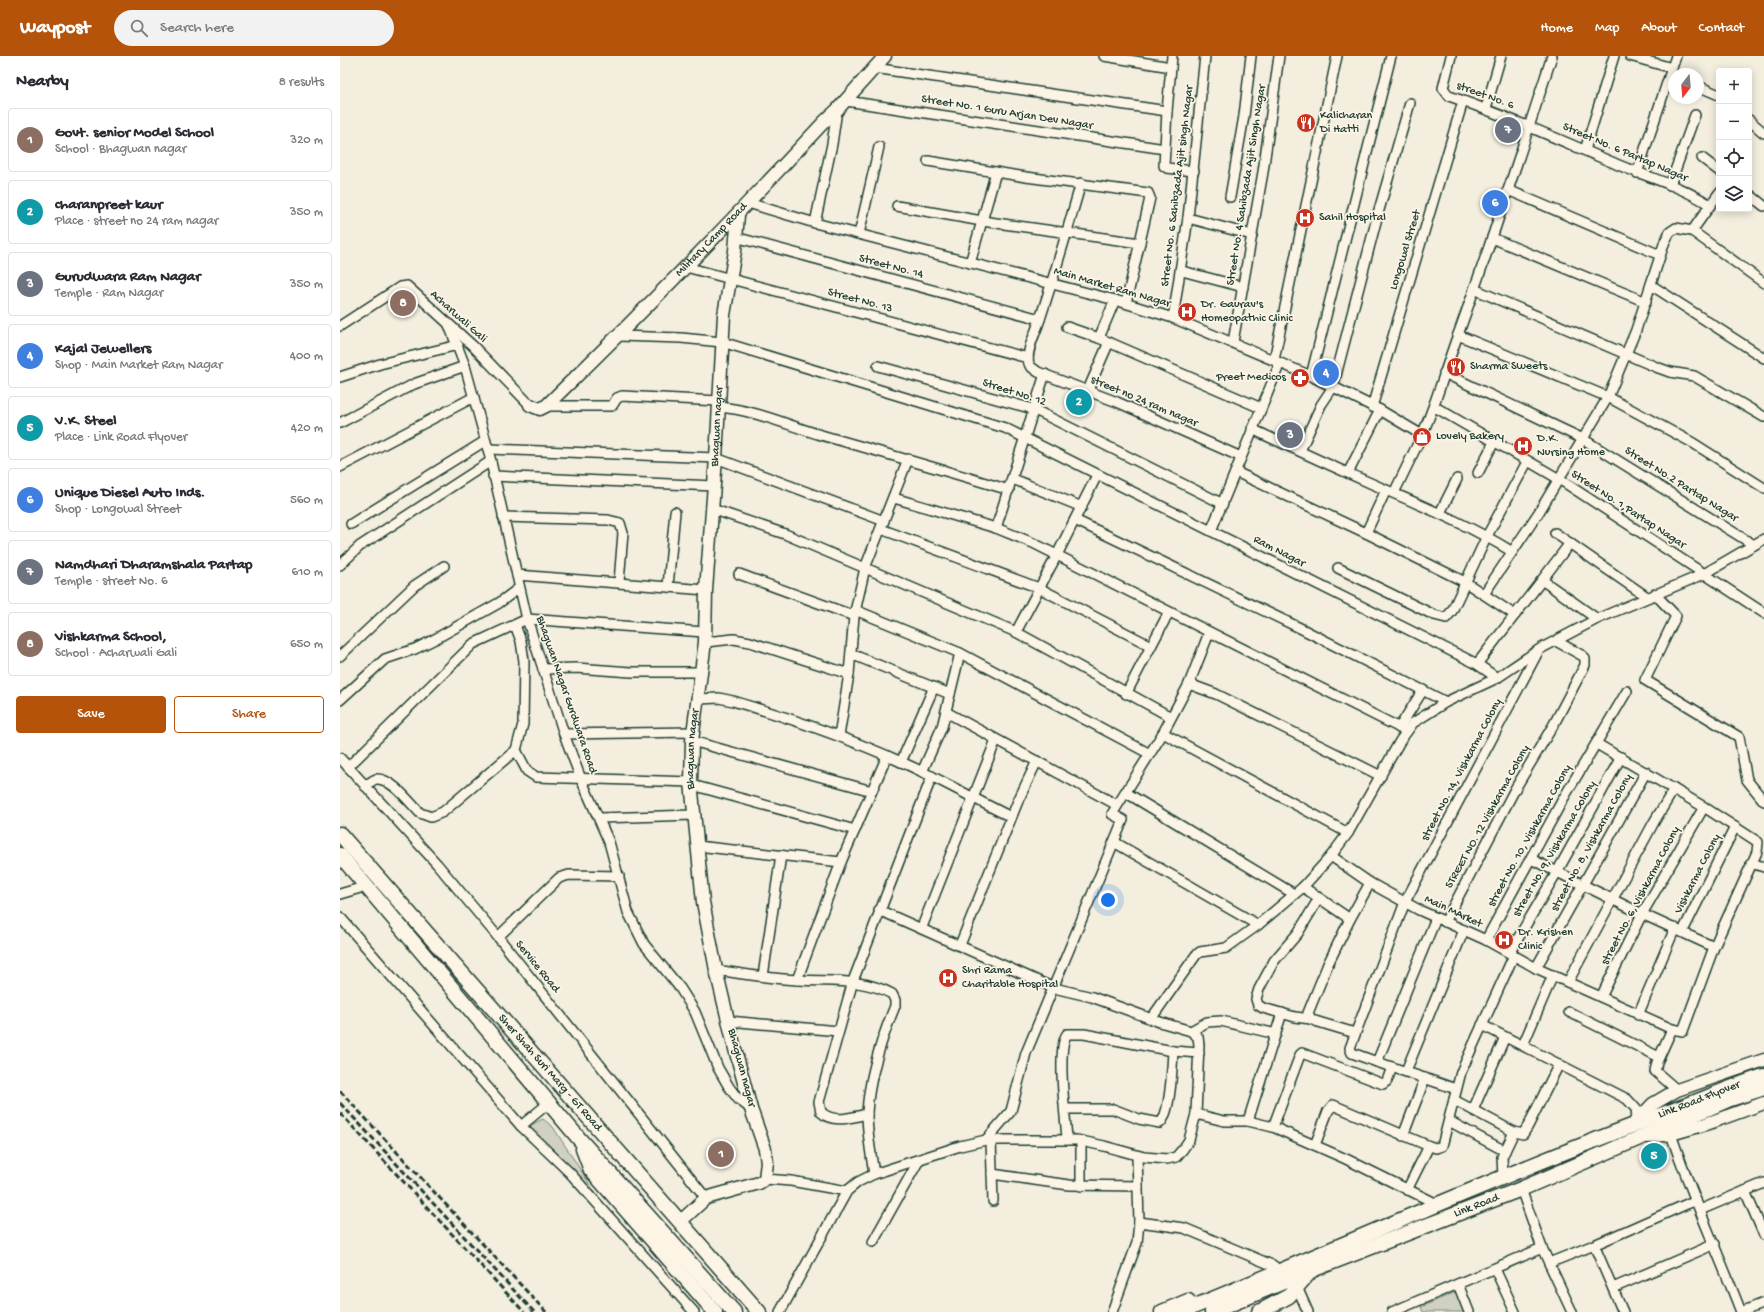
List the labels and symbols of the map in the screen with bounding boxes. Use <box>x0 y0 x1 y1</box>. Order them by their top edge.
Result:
north arrow <box>1668 68 1704 104</box>
street label: street No. 6 <box>1454 79 1517 113</box>
street label: Street No. 4 Sahibzada Ajit Singh Nagar <box>1224 82 1270 286</box>
street label: Street No. 6 Sahibzada Ajit singh Nagar <box>1159 83 1198 287</box>
street label: Street No. 1 Guru Arjan Dev Nagar <box>920 93 1096 134</box>
place label: Kalicharan Di Hatti <box>1319 109 1373 137</box>
restaurant icon: Kalicharan Di Hatti <box>1295 112 1317 134</box>
pin: 7 <box>1495 115 1521 145</box>
street label: Street No. 6 Partap Nagar <box>1560 120 1691 186</box>
pin: 6 <box>1482 188 1508 218</box>
street label: Military Camp Road <box>673 200 751 280</box>
hospital icon: Sahil Hospital <box>1294 207 1316 229</box>
street label: Longowal Street <box>1387 207 1425 292</box>
place label: Sahil Hospital <box>1319 211 1386 225</box>
street label: Street No. 14 <box>857 252 925 282</box>
street label: Main Market Ram Nagar <box>1052 265 1174 312</box>
street label: Street No. 13 <box>826 286 894 316</box>
pin: 8 <box>390 288 416 318</box>
street label: Acharwali Gali <box>427 288 490 347</box>
place label: Dr. Gaurav's Homeopathic Clinic <box>1200 298 1294 326</box>
hospital icon: Dr. Gaurav's Homeopathic Clinic <box>1176 301 1198 323</box>
restaurant icon: Sharma Sweets <box>1445 356 1467 378</box>
pin: 4 <box>1313 358 1339 388</box>
place label: Sharma Sweets <box>1470 360 1548 374</box>
pharmacy icon: Preet Medicos <box>1289 367 1311 389</box>
place label: Preet Medicos <box>1215 371 1287 385</box>
street label: street no 24 ram nagar <box>1088 373 1201 432</box>
street label: Street No. 12 <box>980 376 1048 410</box>
street label: Bhagwan nagar <box>708 384 727 468</box>
pin: 2 <box>1066 387 1092 417</box>
pin: 3 <box>1277 420 1303 450</box>
shop icon: Lovely Bakery <box>1411 426 1433 448</box>
place label: Lovely Bakery <box>1436 430 1504 444</box>
place label: D.K. Nursing Home <box>1536 432 1606 460</box>
hospital icon: D.K. Nursing Home <box>1512 435 1534 457</box>
street label: Street No.2 Partap Nagar <box>1622 444 1742 527</box>
street label: Street No. 1,Partap Nagar <box>1568 468 1690 553</box>
street label: Ram Nagar <box>1251 533 1309 572</box>
street label: Bhagwan Nagar Gurdwara Road <box>532 613 600 777</box>
street label: street No. 14, Vishkarma Colony <box>1418 696 1506 844</box>
street label: Bhagwan nagar <box>684 706 703 791</box>
street label: STREET NO. 12 Vishkarma Colony <box>1443 743 1533 891</box>
street label: street No. 10, Vishkarma Colony <box>1485 762 1575 909</box>
street label: street No. 8, Vishkarma Colony <box>1548 772 1636 914</box>
street label: street No. 9, Vishkarma Colony <box>1510 778 1600 919</box>
street label: street No. 6, Vishkarma Colony <box>1599 824 1684 968</box>
street label: Vishkarma Colony <box>1671 832 1724 917</box>
your location <box>1098 890 1118 910</box>
street label: Main MArket <box>1422 893 1485 932</box>
place label: Dr. Krishen Clinic <box>1517 926 1573 954</box>
hospital icon: Dr. Krishen Clinic <box>1493 929 1515 951</box>
street label: Service Road <box>512 938 563 997</box>
place label: Shri Rama Charitable Hospital <box>962 964 1059 992</box>
hospital icon: Shri Rama Charitable Hospital <box>937 967 959 989</box>
street label: Sher Shah Suri Marg - GT Road <box>495 1012 605 1135</box>
street label: Bhagwan nagar <box>724 1026 759 1110</box>
street label: Link Road Flyover <box>1656 1077 1744 1122</box>
pin: 1 <box>708 1139 734 1169</box>
pin: 5 <box>1641 1141 1667 1171</box>
street label: Link Road <box>1452 1191 1502 1221</box>

